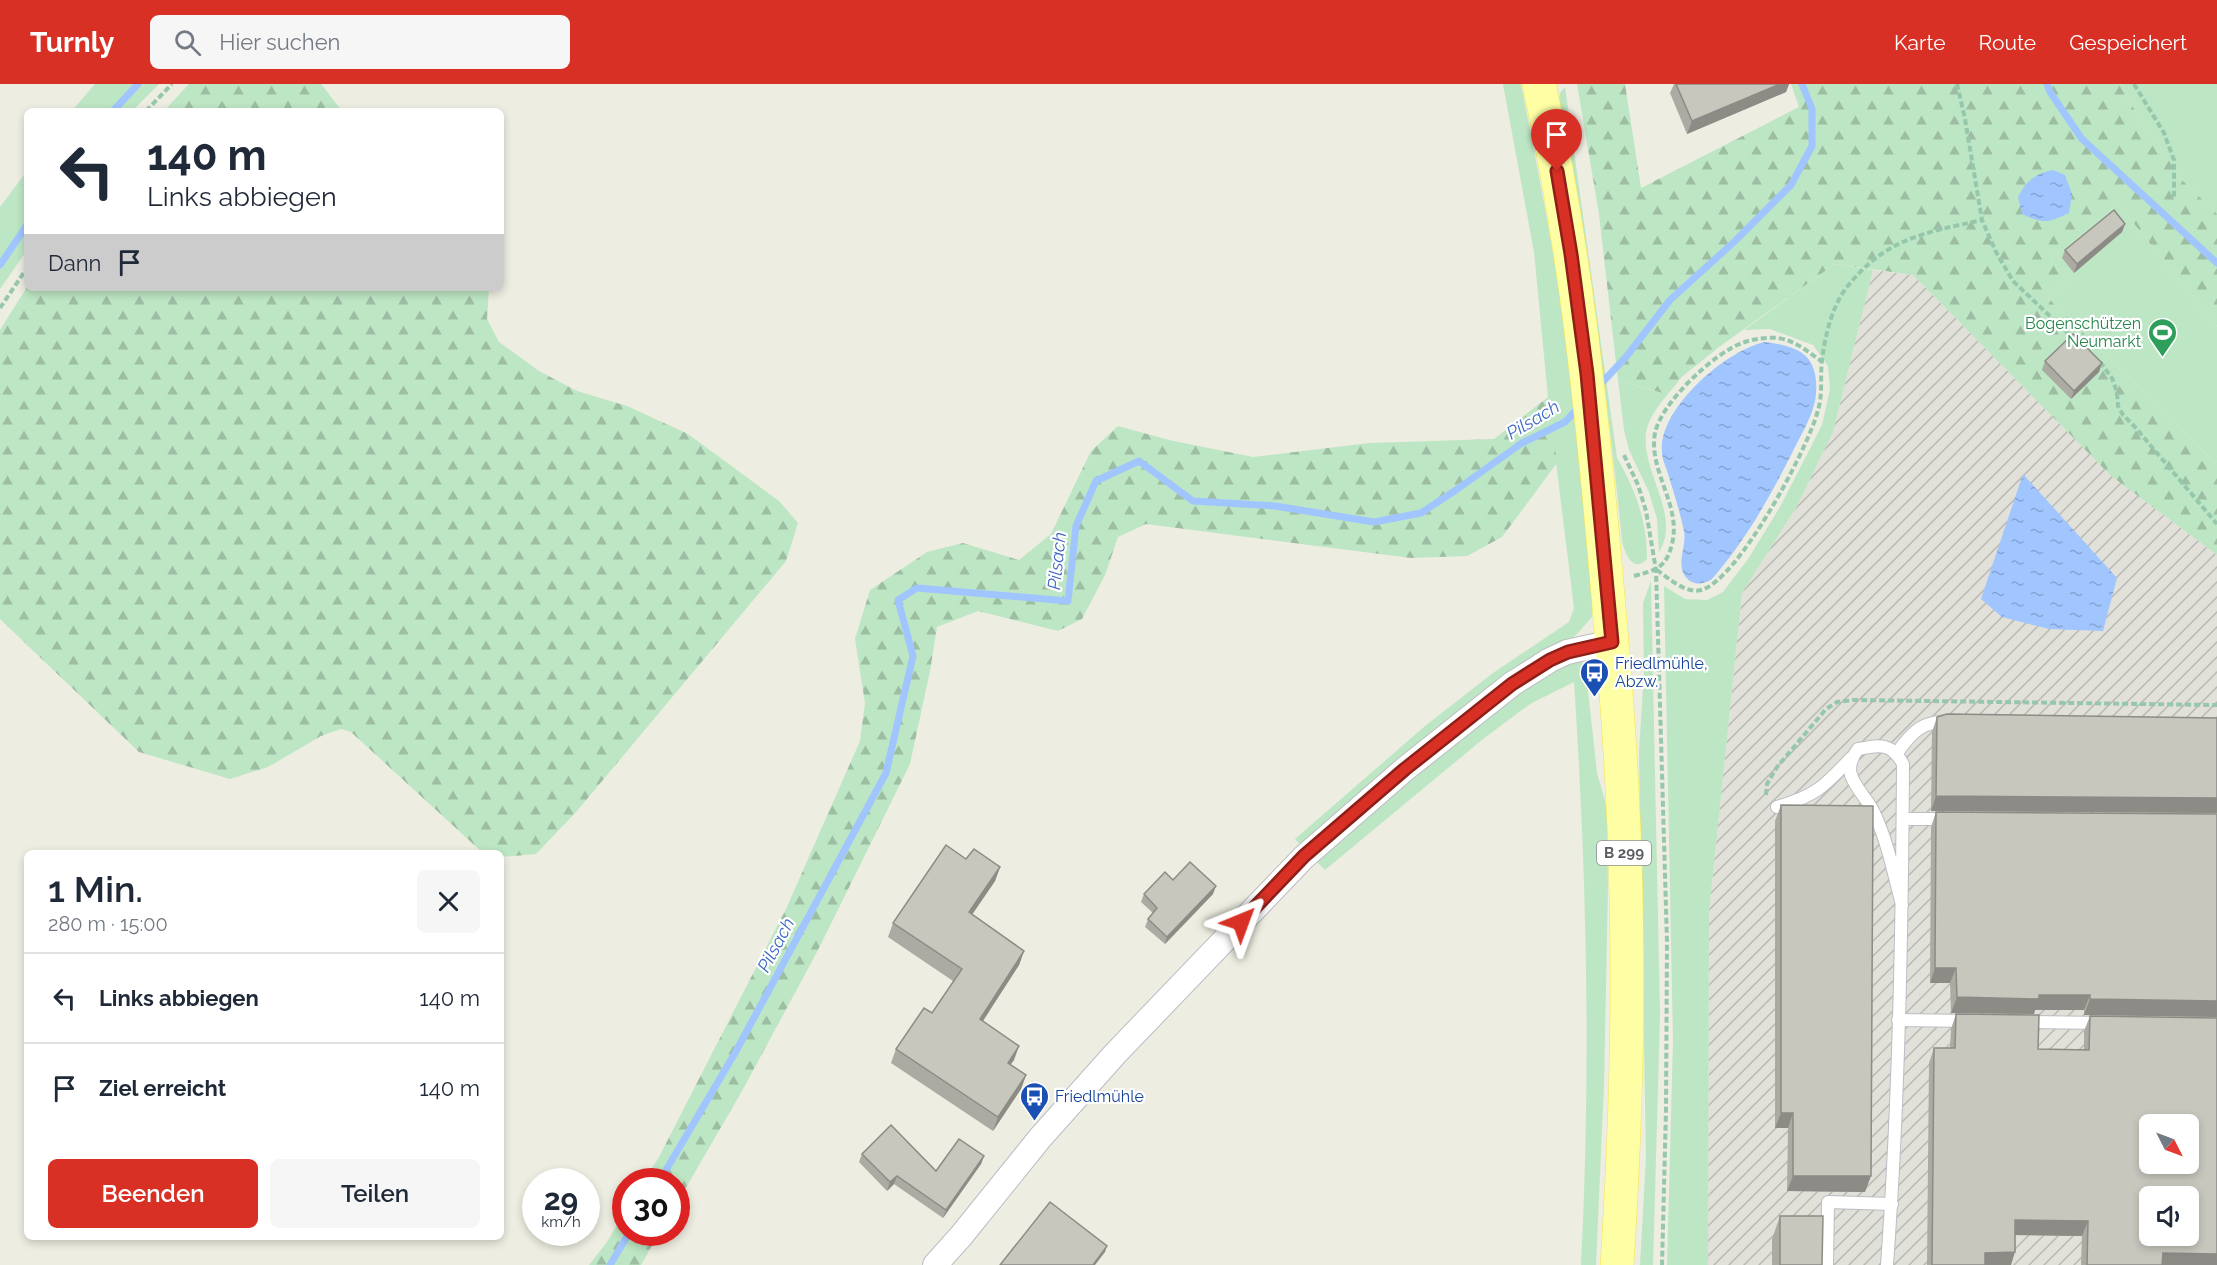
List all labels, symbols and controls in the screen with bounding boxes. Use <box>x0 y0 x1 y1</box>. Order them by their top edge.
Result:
search box <box>150 15 570 69</box>
text: Turnly <box>30 26 114 59</box>
icon: search <box>171 26 204 59</box>
text: Hier suchen <box>219 29 340 55</box>
text: Karte <box>1894 30 1946 55</box>
text: Route <box>1979 30 2036 55</box>
text: Gespeichert <box>2069 30 2187 55</box>
pin <box>1531 109 1582 171</box>
icon: arrive <box>1540 118 1573 151</box>
text: 140 m <box>147 131 267 180</box>
icon: left <box>48 132 126 210</box>
text: Links abbiegen <box>147 181 337 212</box>
icon: arrive <box>113 246 146 279</box>
text: Dann <box>48 250 101 276</box>
place label: Bogenschützen Neumarkt <box>2025 314 2142 351</box>
sports icon: Bogenschützen Neumarkt <box>2146 316 2178 358</box>
water label: Pilsach <box>1502 396 1563 444</box>
water label: Pilsach <box>1043 531 1070 591</box>
place label: Friedlmühle, Abzw. <box>1615 654 1708 691</box>
bus stop icon: Friedlmühle, Abzw. <box>1578 656 1610 698</box>
road number: B 299 <box>1597 841 1651 865</box>
text: 1 Min. <box>48 868 143 910</box>
button: close <box>417 870 480 933</box>
position arrow <box>1209 890 1273 954</box>
text: 280 m · 15:00 <box>48 912 168 936</box>
water label: Pilsach <box>753 914 798 975</box>
icon: left <box>48 982 81 1015</box>
text: Links abbiegen <box>99 985 259 1011</box>
text: 140 m <box>419 985 480 1011</box>
icon: arrive <box>48 1072 81 1105</box>
text: Ziel erreicht <box>99 1075 226 1101</box>
text: 140 m <box>419 1075 480 1101</box>
bus stop icon: Friedlmühle <box>1018 1080 1050 1122</box>
place label: Friedlmühle <box>1055 1087 1144 1106</box>
north arrow <box>2139 1114 2199 1174</box>
map controls <box>2139 1114 2199 1246</box>
button: Beenden <box>48 1159 258 1228</box>
button: Teilen <box>270 1159 480 1228</box>
speed limit sign: 30 <box>612 1168 690 1246</box>
text: 29 <box>544 1182 578 1217</box>
button: sound <box>2139 1186 2199 1246</box>
text: km/h <box>541 1213 581 1231</box>

